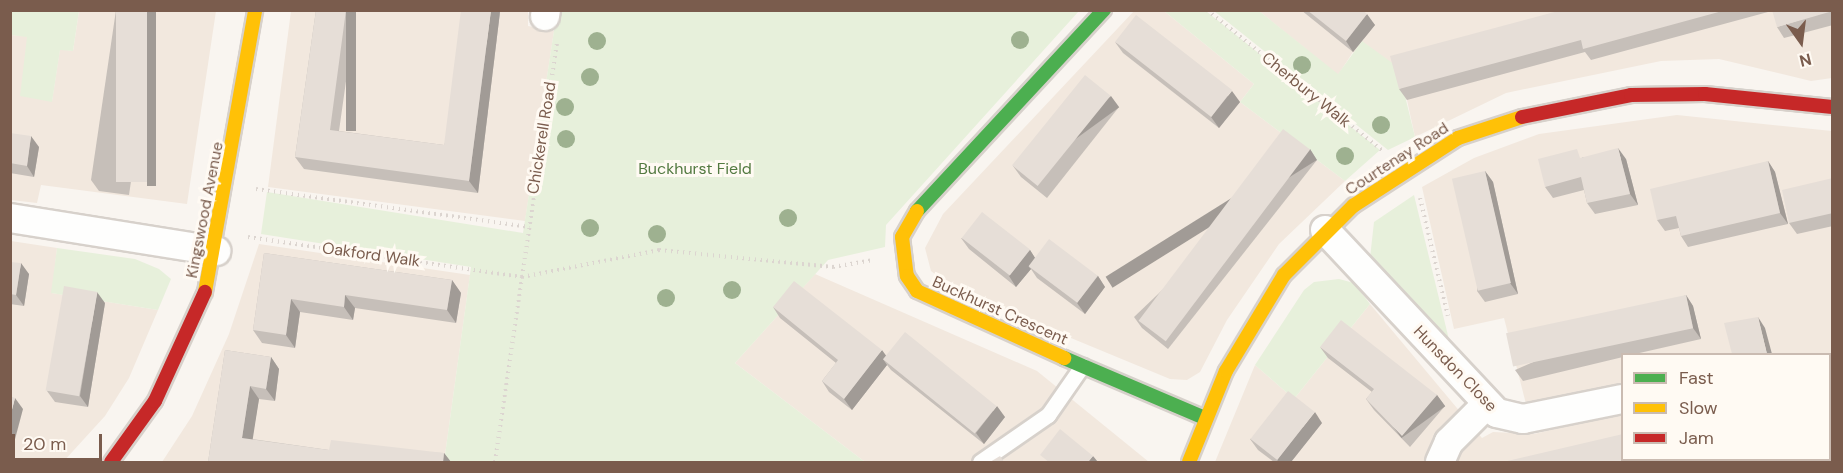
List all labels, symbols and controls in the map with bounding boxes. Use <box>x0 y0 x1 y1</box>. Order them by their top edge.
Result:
north arrow <box>1771 12 1831 72</box>
street label: Cherbury Walk <box>1258 48 1354 132</box>
text: N <box>1797 48 1814 72</box>
street label: Chickerell Road <box>524 80 560 196</box>
street label: Courtenay Road <box>1342 118 1452 200</box>
street label: Kingswood Avenue <box>182 140 228 280</box>
park label: Buckhurst Field <box>638 159 752 179</box>
street label: Oakford Walk <box>321 239 421 271</box>
street label: Buckhurst Crescent <box>929 272 1071 350</box>
street label: Hunsdon Close <box>1409 322 1501 416</box>
legend <box>1621 353 1831 461</box>
text: Fast <box>1679 366 1714 390</box>
text: Slow <box>1679 396 1718 420</box>
scale bar <box>15 422 105 460</box>
text: Jam <box>1679 426 1714 450</box>
text: 20 m <box>23 432 66 456</box>

